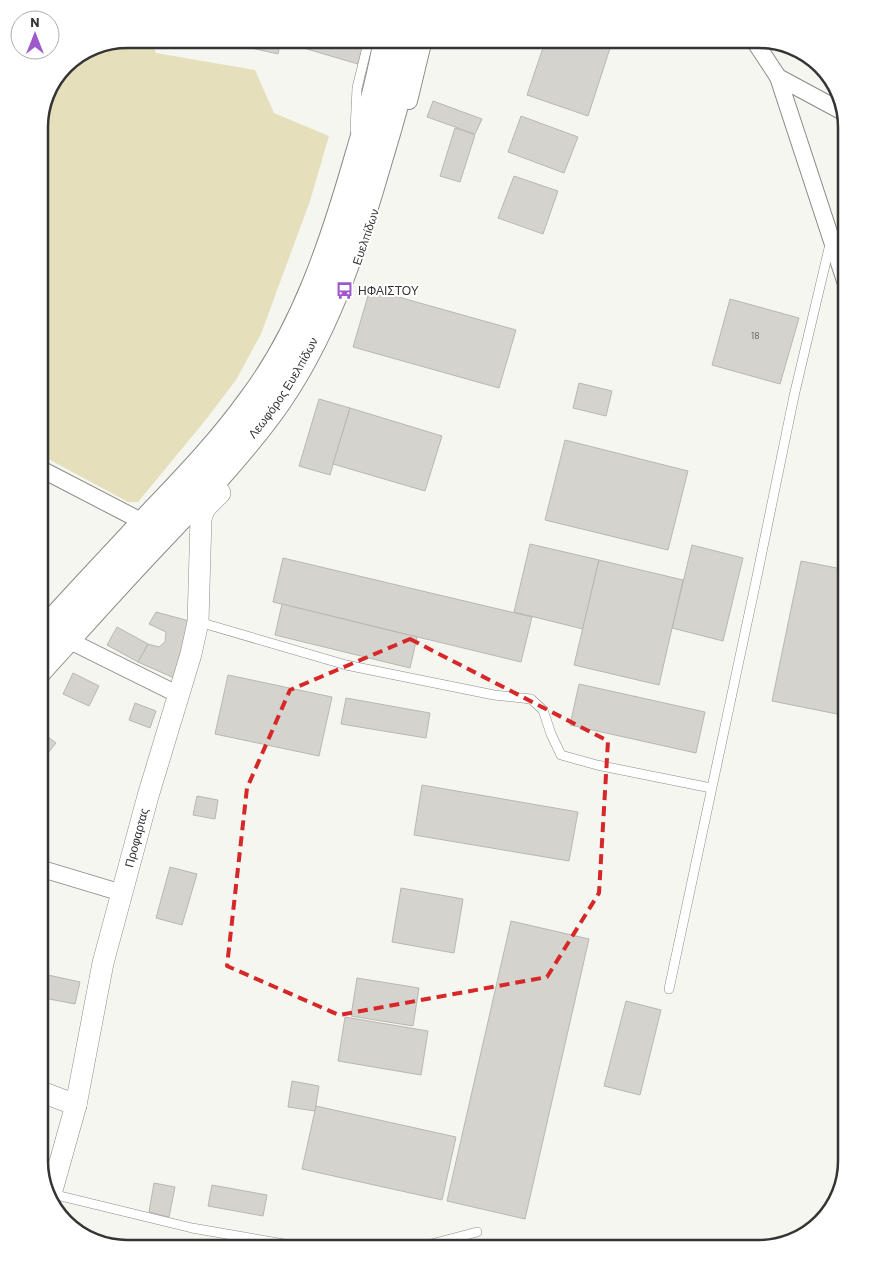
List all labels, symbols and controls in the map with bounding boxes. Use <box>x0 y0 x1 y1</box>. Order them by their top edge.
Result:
north arrow <box>10 10 60 60</box>
text: N <box>30 13 40 30</box>
street label: Ευελπίδων <box>349 207 381 267</box>
bus stop icon: ΗΦΑΙΣΤΟΥ <box>334 281 354 301</box>
place label: ΗΦΑΙΣΤΟΥ <box>358 283 419 297</box>
house number: 18 <box>751 329 759 341</box>
street label: Λεωφόρος Ευελπίδων <box>245 335 320 441</box>
street label: Προφαρτας <box>121 806 151 869</box>

